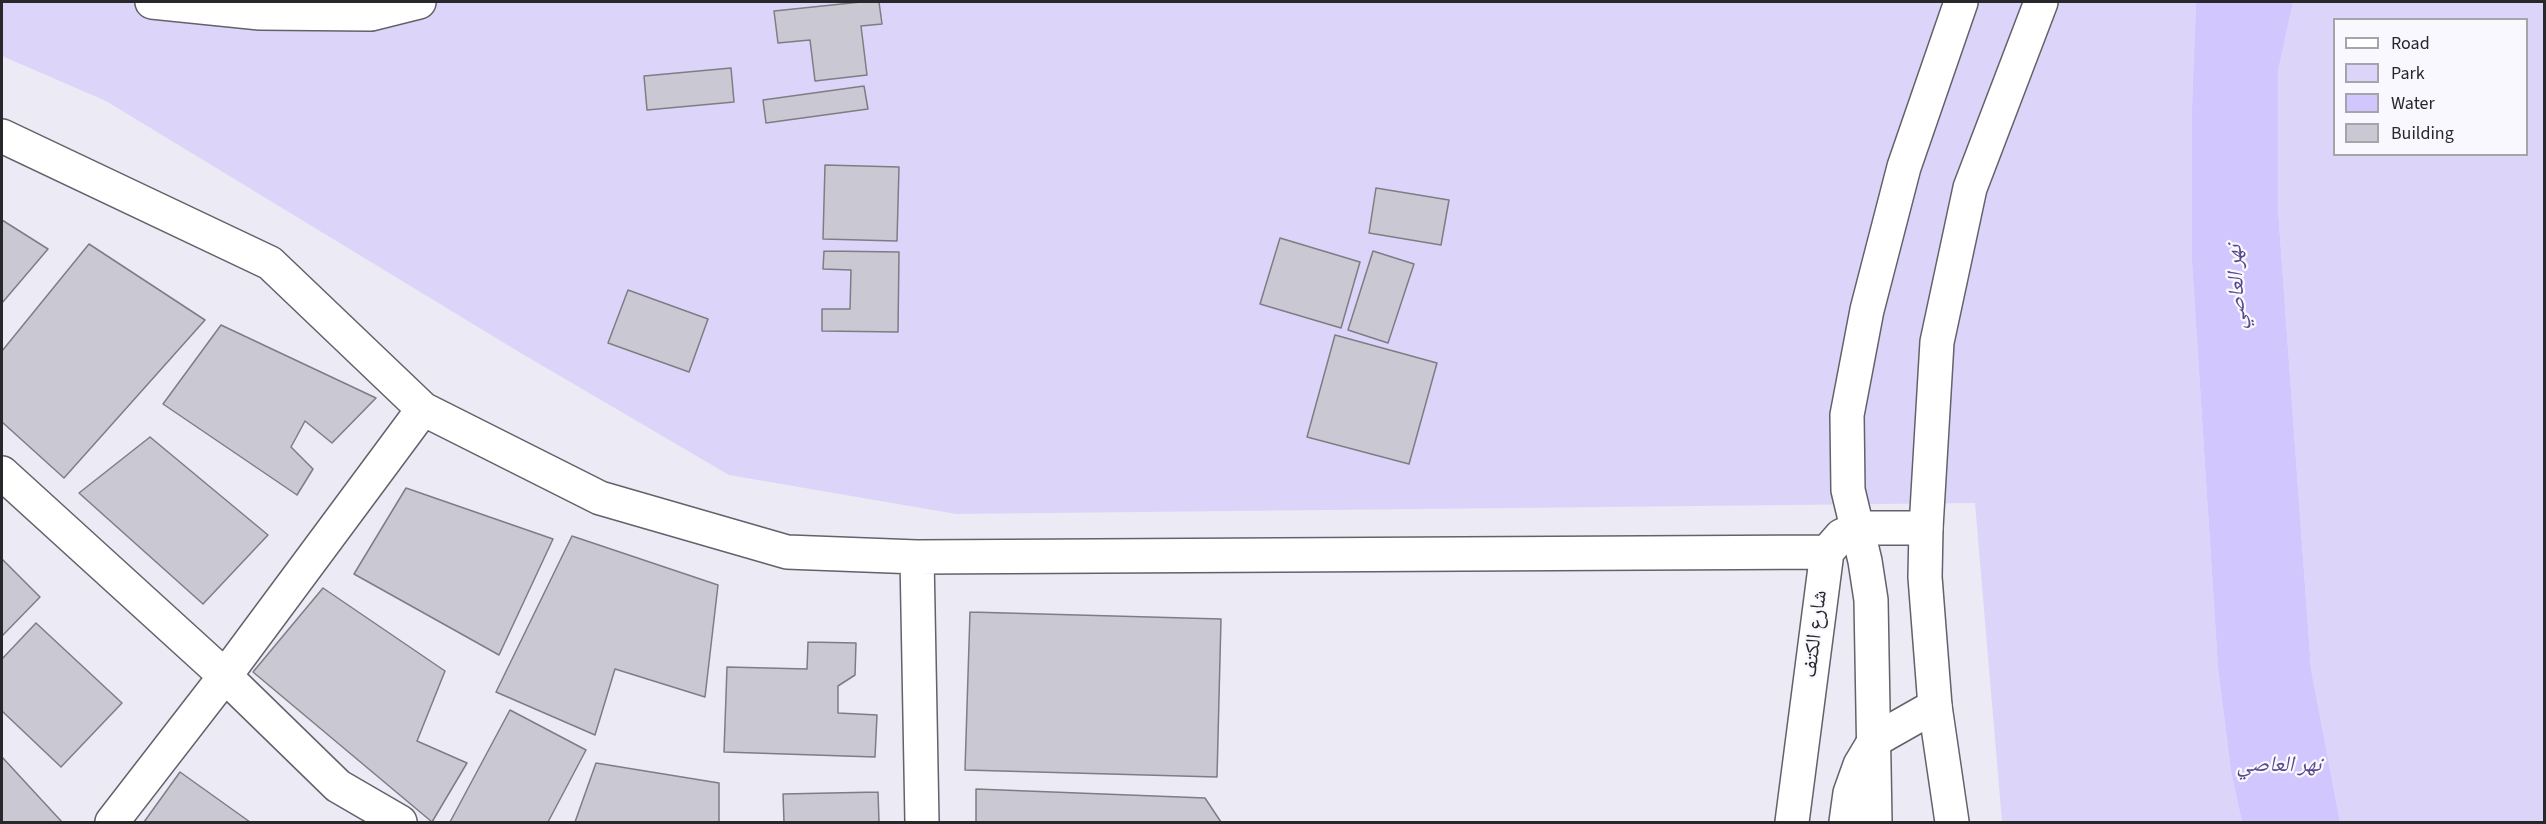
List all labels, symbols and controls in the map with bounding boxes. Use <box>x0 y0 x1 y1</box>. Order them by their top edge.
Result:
legend <box>2333 18 2528 156</box>
text: Road <box>2391 31 2430 56</box>
text: Park <box>2391 61 2425 86</box>
text: Water <box>2391 91 2435 116</box>
text: Building <box>2391 121 2454 146</box>
water label: نهر العاصي <box>2223 244 2253 330</box>
street label: شارع الكتف <box>1798 589 1834 679</box>
water label: نهر العاصي <box>2237 753 2321 779</box>

